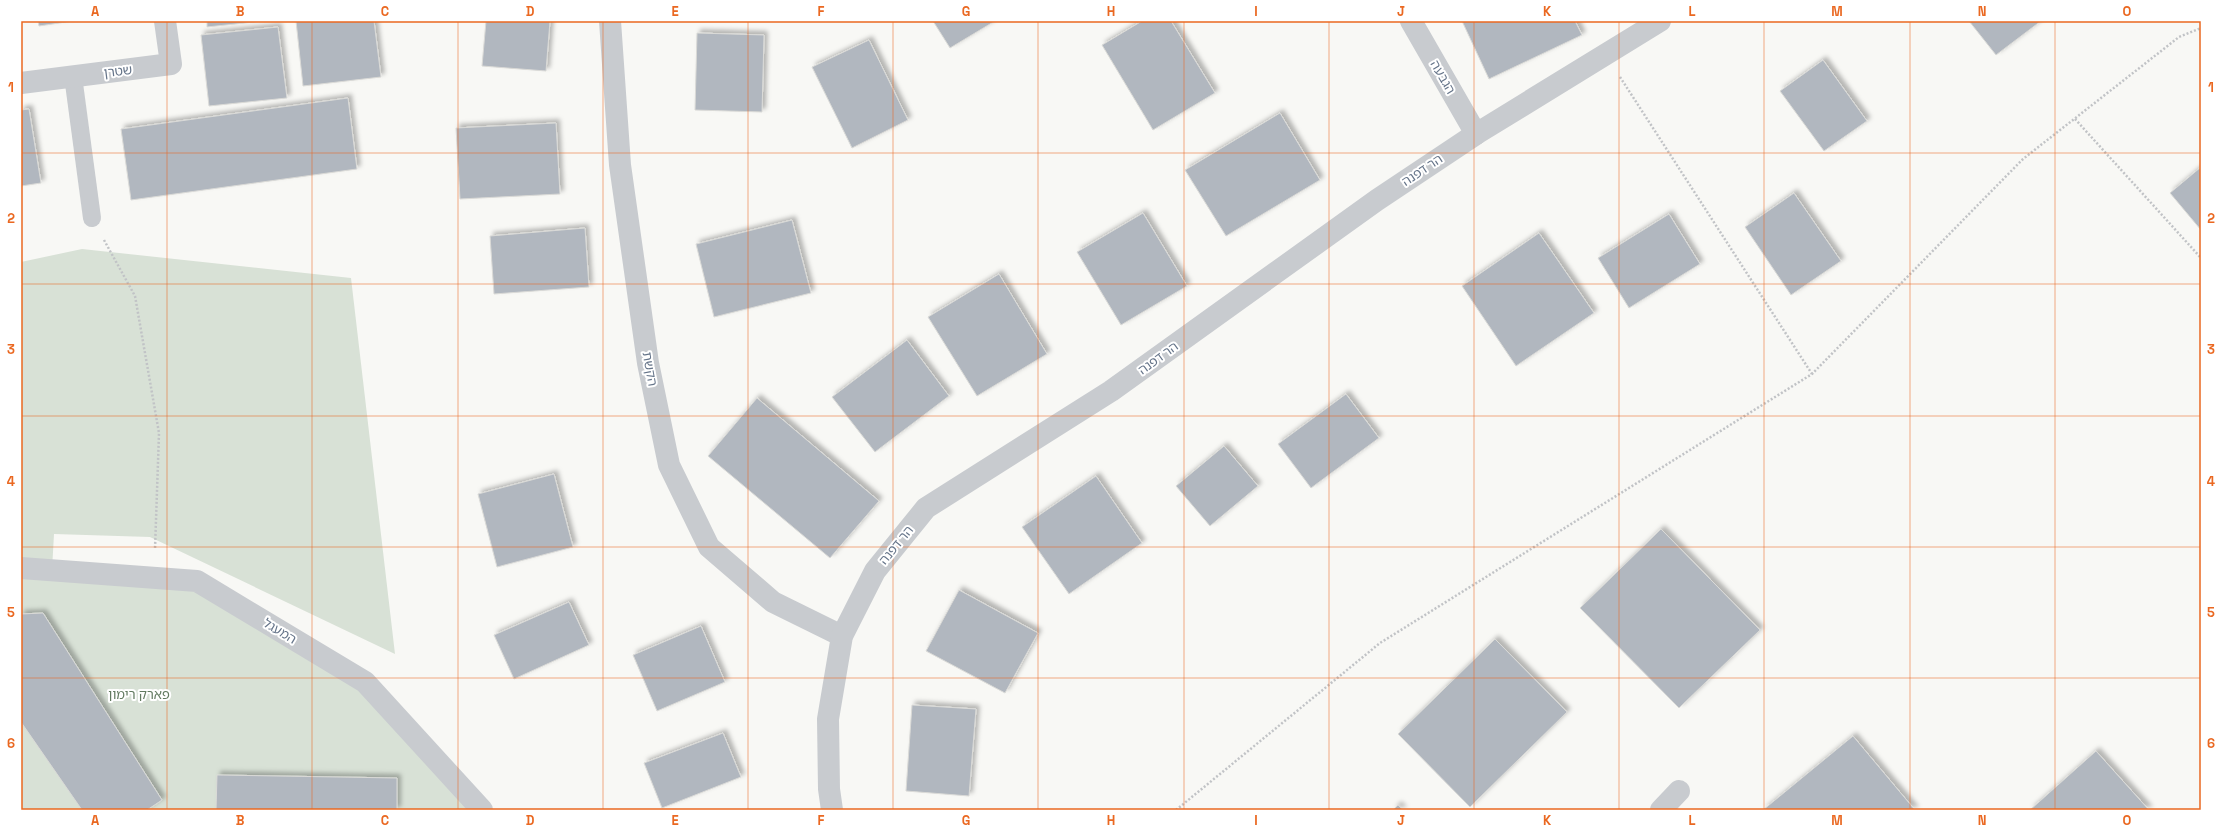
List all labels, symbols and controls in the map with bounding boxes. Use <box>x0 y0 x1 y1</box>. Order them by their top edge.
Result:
text: A <box>91 3 100 20</box>
text: B <box>236 3 245 20</box>
text: C <box>381 3 389 20</box>
text: D <box>526 3 535 20</box>
text: E <box>671 3 679 20</box>
text: F <box>818 3 825 20</box>
text: G <box>962 3 970 20</box>
text: H <box>1107 3 1115 20</box>
text: I <box>1254 3 1258 20</box>
text: J <box>1397 3 1405 20</box>
text: K <box>1543 3 1552 20</box>
text: L <box>1688 3 1696 20</box>
text: M <box>1831 3 1843 20</box>
text: N <box>1978 3 1986 20</box>
text: O <box>2123 3 2132 20</box>
street label: הגבעה <box>1427 57 1459 97</box>
street label: שטרן <box>103 61 133 81</box>
text: 1 <box>8 79 14 96</box>
text: 1 <box>2208 79 2214 96</box>
street label: הר דפנה <box>1398 150 1446 190</box>
text: 2 <box>7 210 15 227</box>
text: 2 <box>2207 210 2215 227</box>
street label: הר דפנה <box>1134 338 1182 378</box>
text: 3 <box>7 341 15 358</box>
text: 3 <box>2207 341 2215 358</box>
street label: הקשת <box>639 350 661 388</box>
text: 4 <box>7 473 15 490</box>
text: 4 <box>2207 473 2215 490</box>
street label: הר דפנה <box>875 522 917 568</box>
text: 5 <box>7 604 15 621</box>
text: 5 <box>2207 604 2215 621</box>
street label: המעגל <box>260 614 300 648</box>
park label: פארק רימון <box>108 686 170 703</box>
text: 6 <box>7 735 15 752</box>
text: 6 <box>2207 735 2215 752</box>
text: A <box>91 812 100 829</box>
text: B <box>236 812 245 829</box>
text: C <box>381 812 389 829</box>
text: D <box>526 812 535 829</box>
text: E <box>671 812 679 829</box>
text: F <box>818 812 825 829</box>
text: G <box>962 812 970 829</box>
text: H <box>1107 812 1115 829</box>
text: I <box>1254 812 1258 829</box>
text: J <box>1397 812 1405 829</box>
text: K <box>1543 812 1552 829</box>
text: L <box>1688 812 1696 829</box>
text: M <box>1831 812 1843 829</box>
text: N <box>1978 812 1986 829</box>
text: O <box>2123 812 2132 829</box>

